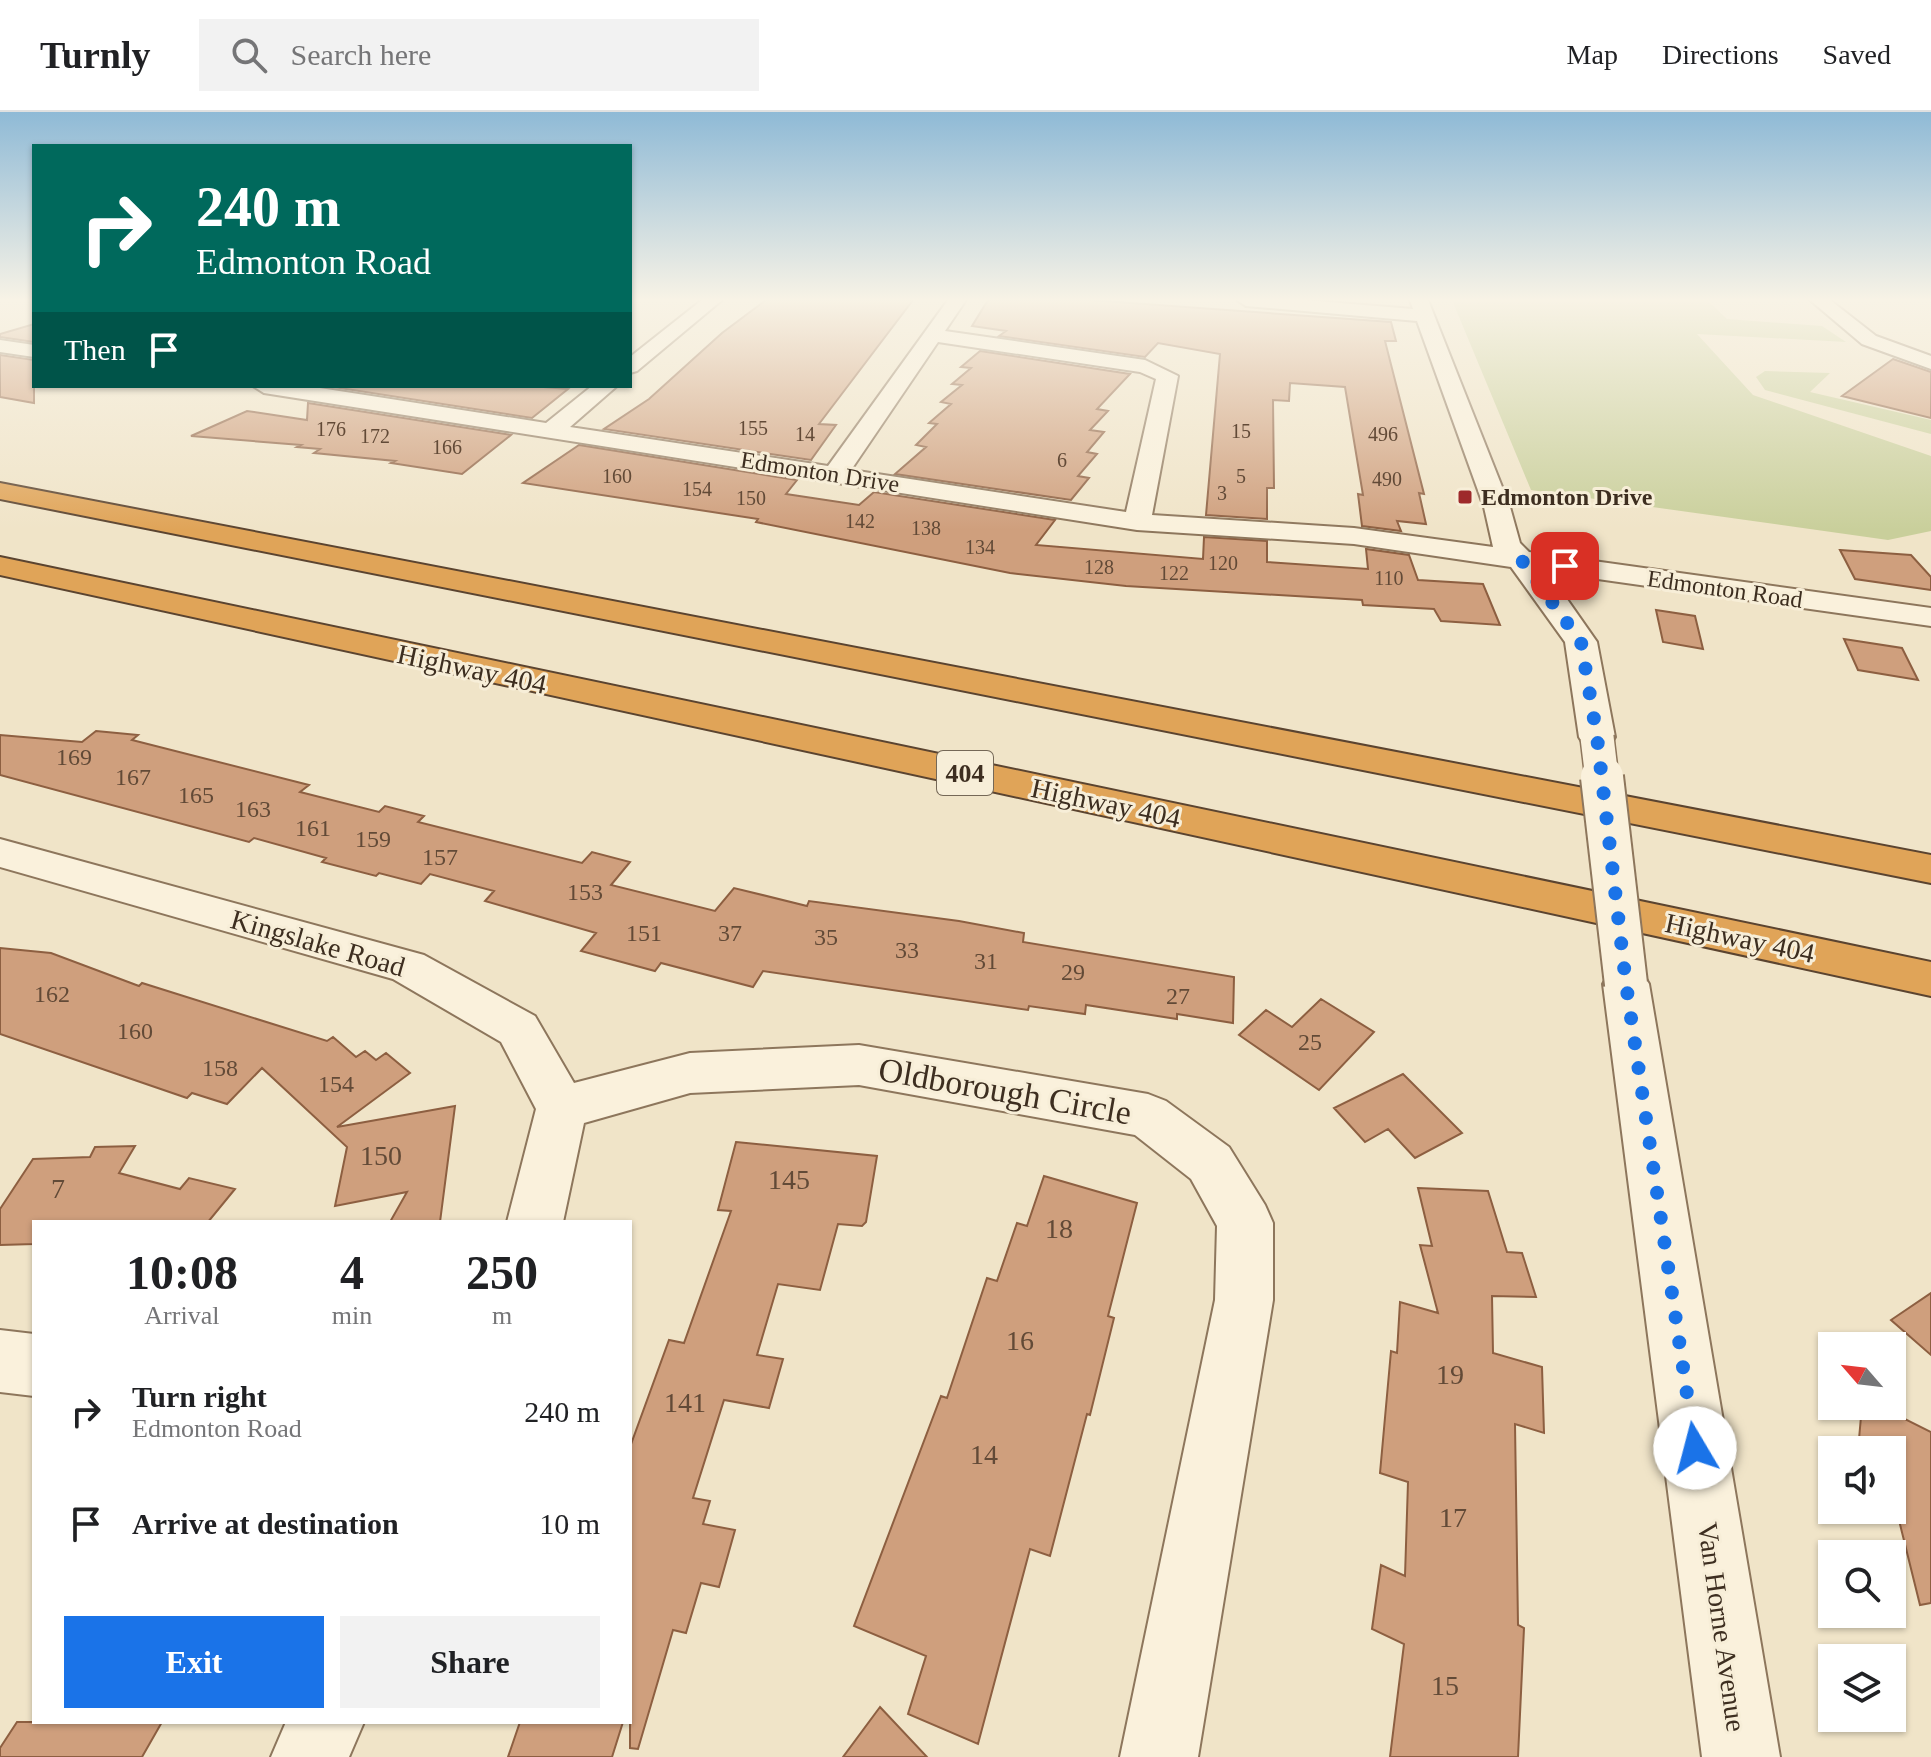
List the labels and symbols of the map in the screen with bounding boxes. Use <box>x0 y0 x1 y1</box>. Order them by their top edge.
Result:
house number: 155 <box>738 417 768 439</box>
house number: 176 <box>316 418 346 440</box>
house number: 15 <box>1231 420 1251 442</box>
house number: 14 <box>795 423 815 445</box>
house number: 496 <box>1368 423 1398 445</box>
house number: 172 <box>360 425 390 447</box>
house number: 166 <box>432 436 462 458</box>
street label: Edmonton Drive <box>739 447 901 497</box>
house number: 6 <box>1057 449 1067 471</box>
house number: 160 <box>602 465 632 487</box>
house number: 5 <box>1236 465 1246 487</box>
house number: 490 <box>1372 468 1402 490</box>
house number: 154 <box>682 478 712 500</box>
house number: 3 <box>1217 482 1227 504</box>
place label: Edmonton Drive <box>1481 484 1653 510</box>
house number: 150 <box>736 487 766 509</box>
marker: Edmonton Drive <box>1456 488 1474 506</box>
house number: 142 <box>845 510 875 532</box>
house number: 138 <box>911 517 941 539</box>
pin <box>1531 532 1599 600</box>
house number: 134 <box>965 536 995 558</box>
house number: 120 <box>1208 552 1238 574</box>
house number: 128 <box>1084 556 1114 578</box>
house number: 122 <box>1159 562 1189 584</box>
street label: Edmonton Road <box>1646 565 1804 613</box>
house number: 110 <box>1374 567 1404 589</box>
street label: Highway 404 <box>395 638 549 700</box>
house number: 169 <box>56 744 92 770</box>
road number: 404 <box>937 751 993 795</box>
house number: 167 <box>115 764 151 790</box>
street label: Highway 404 <box>1029 772 1183 834</box>
house number: 165 <box>178 782 214 808</box>
house number: 163 <box>235 796 271 822</box>
house number: 161 <box>295 815 331 841</box>
house number: 159 <box>355 826 391 852</box>
house number: 157 <box>422 844 458 870</box>
house number: 153 <box>567 879 603 905</box>
street label: Kingslake Road <box>227 903 409 983</box>
street label: Highway 404 <box>1663 907 1817 969</box>
house number: 151 <box>626 920 662 946</box>
house number: 37 <box>718 920 742 946</box>
house number: 35 <box>814 924 838 950</box>
house number: 33 <box>895 937 919 963</box>
house number: 31 <box>974 948 998 974</box>
house number: 29 <box>1061 959 1085 985</box>
house number: 162 <box>34 981 70 1007</box>
house number: 27 <box>1166 983 1190 1009</box>
house number: 160 <box>117 1018 153 1044</box>
house number: 25 <box>1298 1029 1322 1055</box>
street label: Oldborough Circle <box>876 1051 1134 1131</box>
house number: 158 <box>202 1055 238 1081</box>
house number: 154 <box>318 1071 354 1097</box>
house number: 150 <box>360 1140 402 1171</box>
house number: 145 <box>768 1164 810 1195</box>
house number: 7 <box>51 1173 65 1204</box>
house number: 18 <box>1045 1213 1073 1244</box>
house number: 16 <box>1006 1325 1034 1356</box>
north arrow <box>1818 1332 1906 1420</box>
house number: 19 <box>1436 1359 1464 1390</box>
house number: 141 <box>664 1387 706 1418</box>
position arrow <box>1653 1406 1737 1490</box>
house number: 14 <box>970 1439 998 1470</box>
house number: 17 <box>1439 1502 1467 1533</box>
street label: Van Horne Avenue <box>1692 1520 1752 1734</box>
house number: 15 <box>1431 1670 1459 1701</box>

